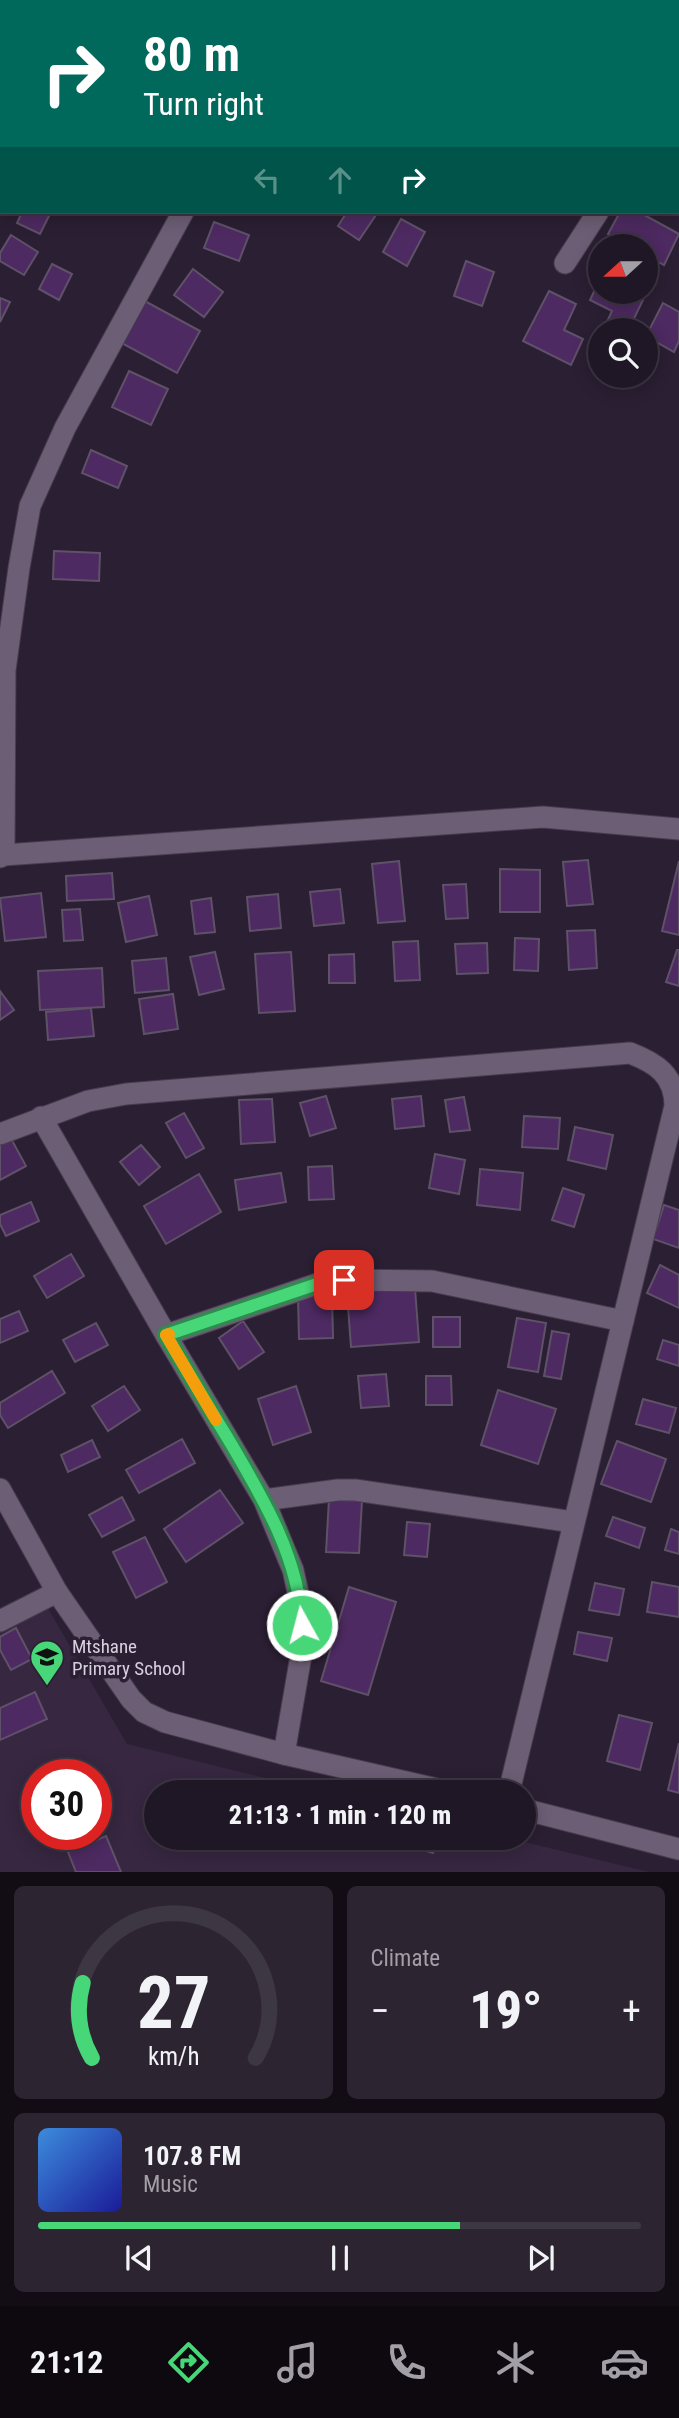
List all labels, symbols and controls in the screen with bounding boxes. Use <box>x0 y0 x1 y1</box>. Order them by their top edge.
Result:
text: 80 m <box>143 26 240 83</box>
icon: right <box>28 28 119 119</box>
text: Turn right <box>143 85 264 123</box>
icon: left <box>248 161 286 199</box>
icon: ahead <box>321 161 359 199</box>
icon: right <box>394 161 432 199</box>
north arrow <box>588 234 658 304</box>
map controls <box>588 234 658 388</box>
button: search <box>588 318 658 388</box>
pin <box>314 1250 374 1310</box>
icon: arrive <box>325 1261 363 1299</box>
position arrow <box>265 1588 339 1662</box>
place label: Mtshane Primary School <box>72 1635 186 1680</box>
school or university icon: Mtshane Primary School <box>28 1638 66 1687</box>
speed limit sign: 30 <box>21 1759 112 1850</box>
text: 21:13 · 1 min · 120 m <box>229 1800 451 1830</box>
text: Climate <box>371 1945 440 1972</box>
text: 27 <box>136 1961 210 2047</box>
text: 19° <box>469 1980 542 2041</box>
text: − <box>371 1989 390 2033</box>
text: + <box>622 1989 641 2033</box>
text: km/h <box>148 2042 199 2071</box>
text: 107.8 FM <box>143 2141 241 2171</box>
text: Music <box>143 2171 198 2198</box>
icon: previous <box>120 2239 158 2277</box>
icon: pause <box>321 2239 359 2277</box>
icon: next <box>522 2239 560 2277</box>
icon: directions <box>164 2338 213 2387</box>
icon: music <box>273 2338 322 2387</box>
icon: phone <box>382 2338 431 2387</box>
icon: climate <box>491 2338 540 2387</box>
icon: car <box>600 2338 649 2387</box>
text: 21:12 <box>30 2343 103 2381</box>

